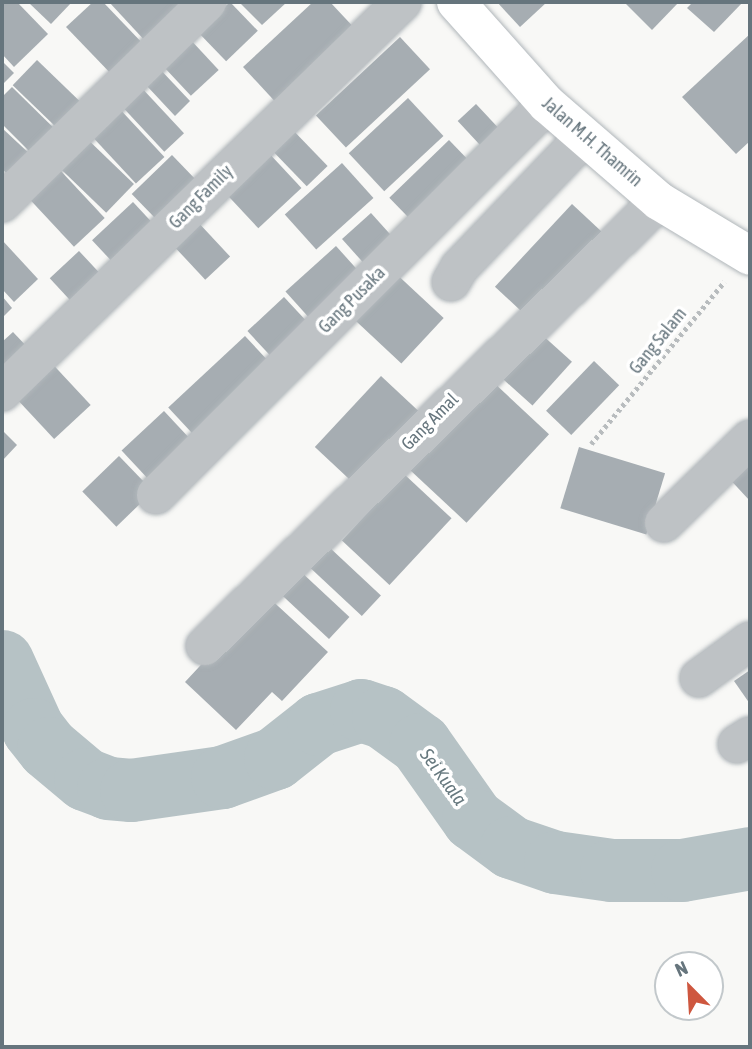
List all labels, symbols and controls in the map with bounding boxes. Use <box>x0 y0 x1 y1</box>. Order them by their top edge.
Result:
street label: Jalan M.H. Thamrin <box>538 93 646 191</box>
street label: Gang Family <box>165 161 237 233</box>
street label: Gang Pusaka <box>314 262 390 338</box>
street label: Gang Salam <box>625 304 691 378</box>
street label: Gang Amal <box>397 389 463 455</box>
water label: Sei Kuala <box>415 744 471 810</box>
north arrow <box>654 951 724 1021</box>
text: N <box>672 956 691 981</box>

